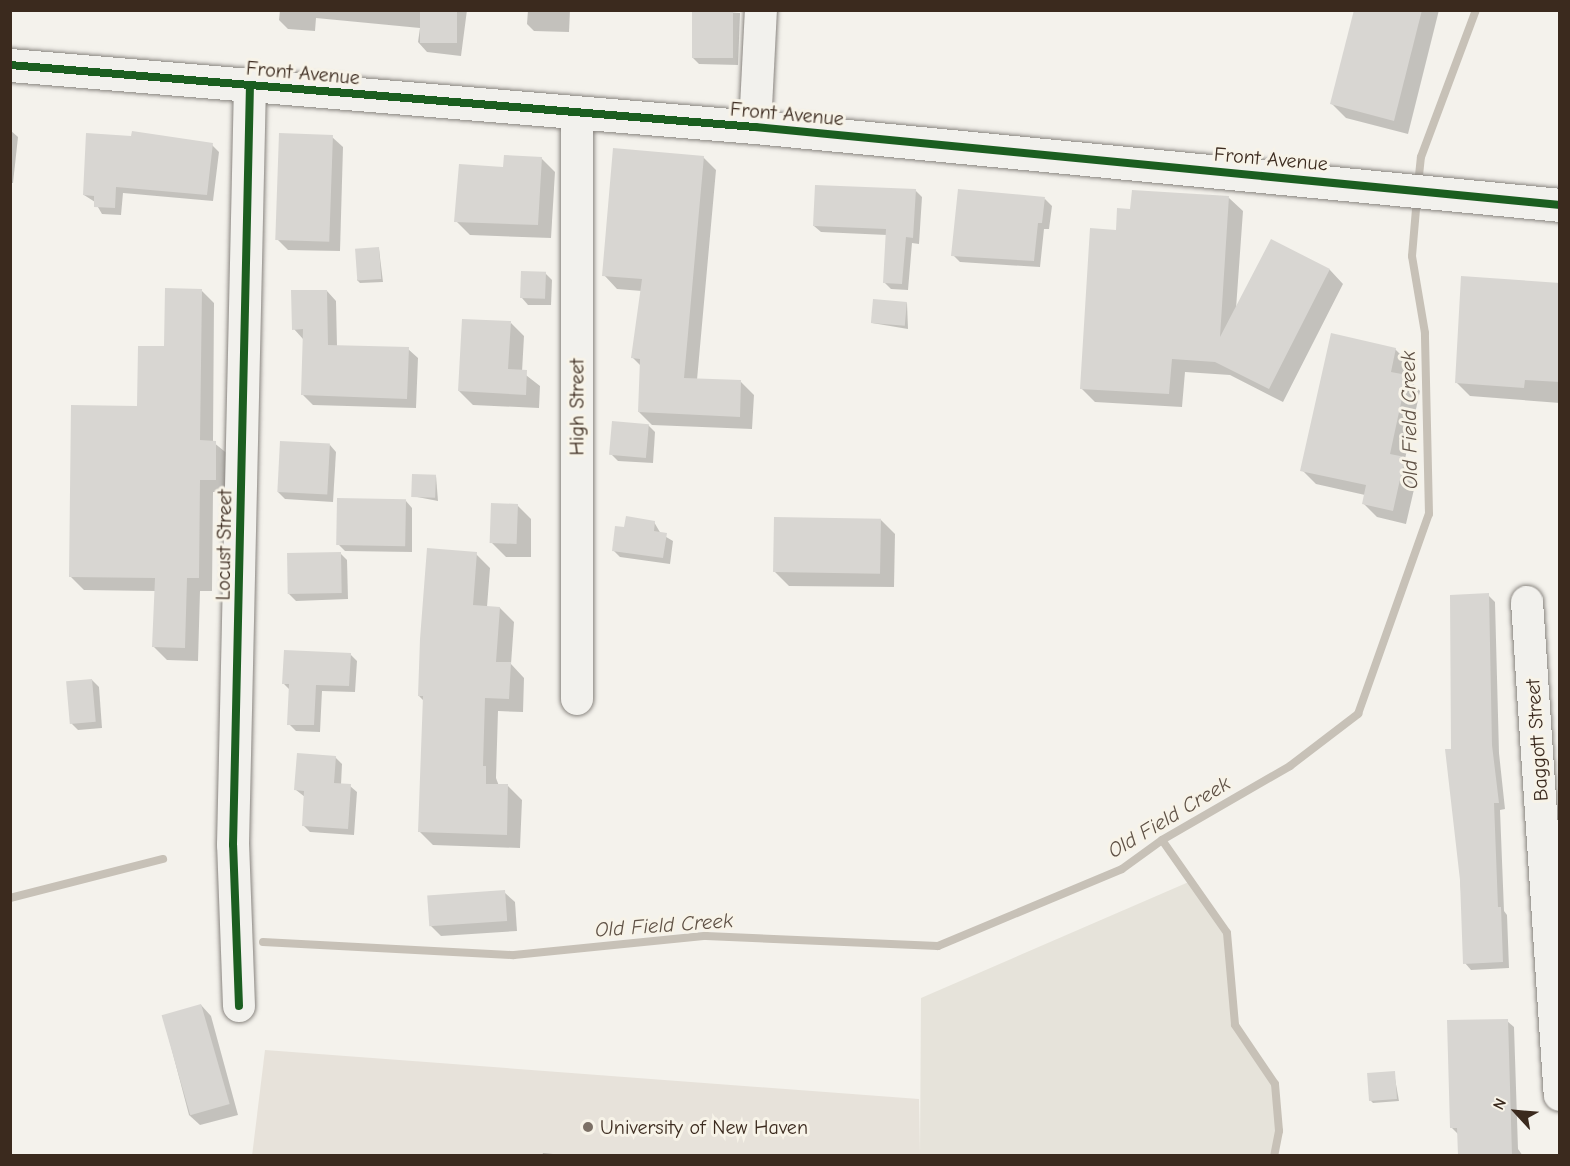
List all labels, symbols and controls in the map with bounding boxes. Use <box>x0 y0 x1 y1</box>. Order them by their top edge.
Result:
street label: Front Avenue <box>245 56 361 90</box>
street label: Front Avenue <box>729 97 845 131</box>
street label: Front Avenue <box>1213 142 1329 176</box>
water label: Old Field Creek <box>1395 351 1423 489</box>
street label: High Street <box>565 358 589 456</box>
street label: Locust Street <box>211 489 237 601</box>
street label: Baggott Street <box>1521 678 1553 802</box>
water label: Old Field Creek <box>1103 771 1235 863</box>
water label: Old Field Creek <box>594 908 734 942</box>
north arrow <box>1486 1082 1546 1142</box>
text: N <box>1489 1095 1510 1113</box>
place label: University of New Haven <box>600 1115 808 1139</box>
marker: University of New Haven <box>581 1120 595 1134</box>

